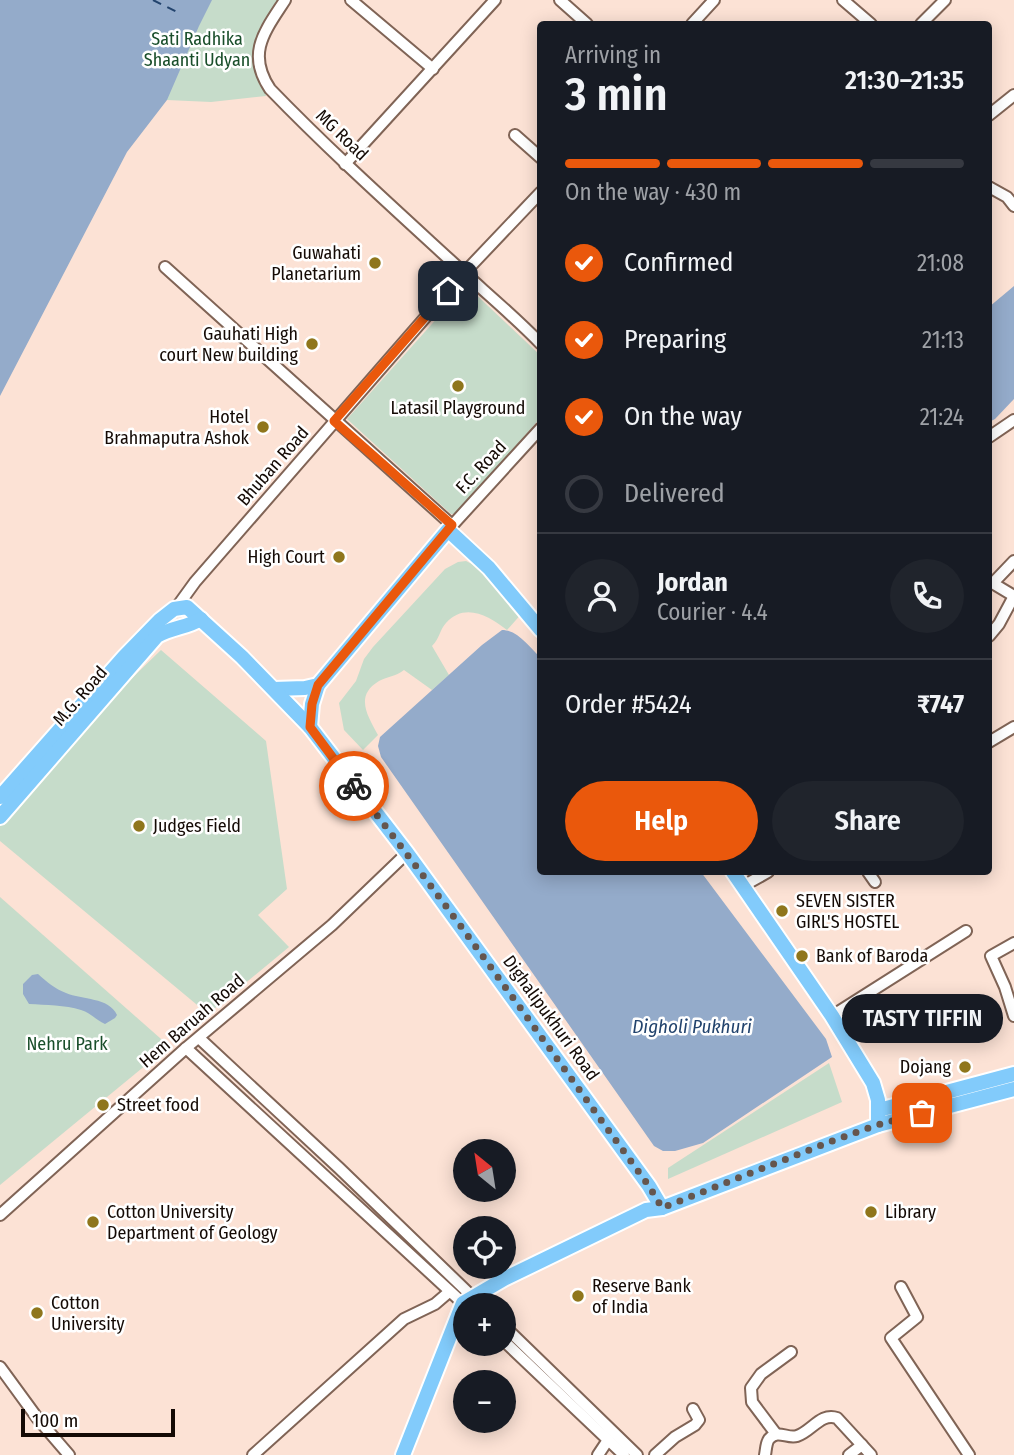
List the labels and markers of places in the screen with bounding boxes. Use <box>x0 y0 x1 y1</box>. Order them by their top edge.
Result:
place label: Guwahati Planetarium <box>271 242 361 285</box>
marker: Guwahati Planetarium <box>367 255 383 271</box>
pin <box>418 261 478 321</box>
place label: Gauhati High court New building <box>159 323 299 366</box>
marker: Gauhati High court New building <box>304 336 320 352</box>
marker: Latasil Playground <box>450 378 466 394</box>
place label: Latasil Playground <box>390 397 526 419</box>
place label: Hotel Brahmaputra Ashok <box>104 406 250 449</box>
marker: Hotel Brahmaputra Ashok <box>255 419 271 435</box>
place label: High Court <box>248 546 325 568</box>
marker: High Court <box>331 549 347 565</box>
place label: Judges Field <box>153 815 241 837</box>
marker: Judges Field <box>131 818 147 834</box>
place label: SEVEN SISTER GIRL'S HOSTEL <box>796 890 899 933</box>
marker: SEVEN SISTER GIRL'S HOSTEL <box>774 903 790 919</box>
place label: Bank of Baroda <box>816 945 929 967</box>
marker: Bank of Baroda <box>794 948 810 964</box>
callout: TASTY TIFFIN <box>842 994 1002 1043</box>
place label: Dojang <box>900 1056 952 1078</box>
marker: Dojang <box>957 1059 973 1075</box>
pin <box>892 1083 952 1143</box>
place label: Street food <box>117 1094 199 1116</box>
marker: Street food <box>95 1097 111 1113</box>
place label: Cotton University Department of Geology <box>107 1201 278 1244</box>
place label: Library <box>885 1201 936 1223</box>
marker: Library <box>863 1204 879 1220</box>
marker: Cotton University Department of Geology <box>85 1214 101 1230</box>
place label: Reserve Bank of India <box>592 1275 692 1318</box>
marker: Reserve Bank of India <box>570 1288 586 1304</box>
place label: Cotton University <box>51 1292 125 1335</box>
marker: Cotton University <box>29 1305 45 1321</box>

